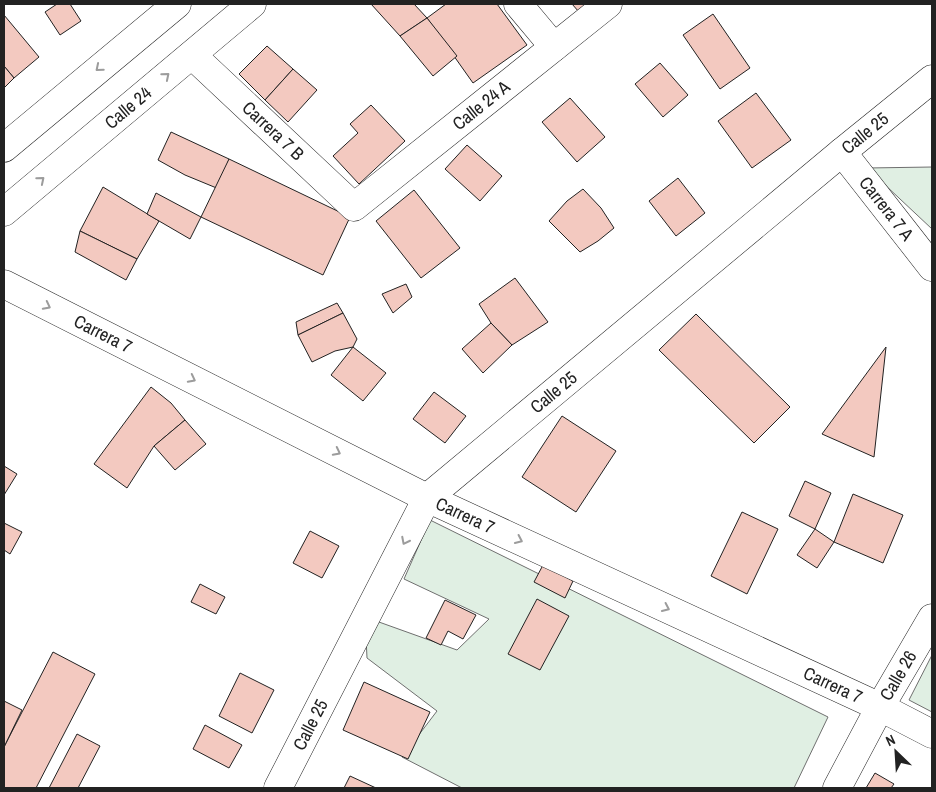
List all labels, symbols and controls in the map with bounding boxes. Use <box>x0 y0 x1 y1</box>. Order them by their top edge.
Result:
one-way arrow <box>96 63 105 72</box>
one-way arrow <box>160 74 169 82</box>
street label: Calle 24 A <box>447 74 515 136</box>
street label: Calle 24 <box>99 81 157 135</box>
street label: Carrera 7 B <box>237 95 310 166</box>
street label: Calle 25 <box>836 106 894 160</box>
street label: Carrera 7 A <box>854 171 920 246</box>
one-way arrow <box>35 178 44 186</box>
one-way arrow <box>42 300 51 310</box>
street label: Carrera 7 <box>70 308 137 359</box>
street label: Calle 25 <box>525 365 582 419</box>
one-way arrow <box>187 373 196 383</box>
one-way arrow <box>332 446 341 456</box>
street label: Carrera 7 <box>432 491 499 540</box>
one-way arrow <box>514 534 523 544</box>
one-way arrow <box>401 536 411 545</box>
one-way arrow <box>661 602 670 613</box>
street label: Calle 26 <box>873 646 922 705</box>
street label: Carrera 7 <box>799 660 867 709</box>
street label: Calle 25 <box>286 695 334 754</box>
north arrow <box>871 727 921 777</box>
text: N <box>883 730 898 750</box>

